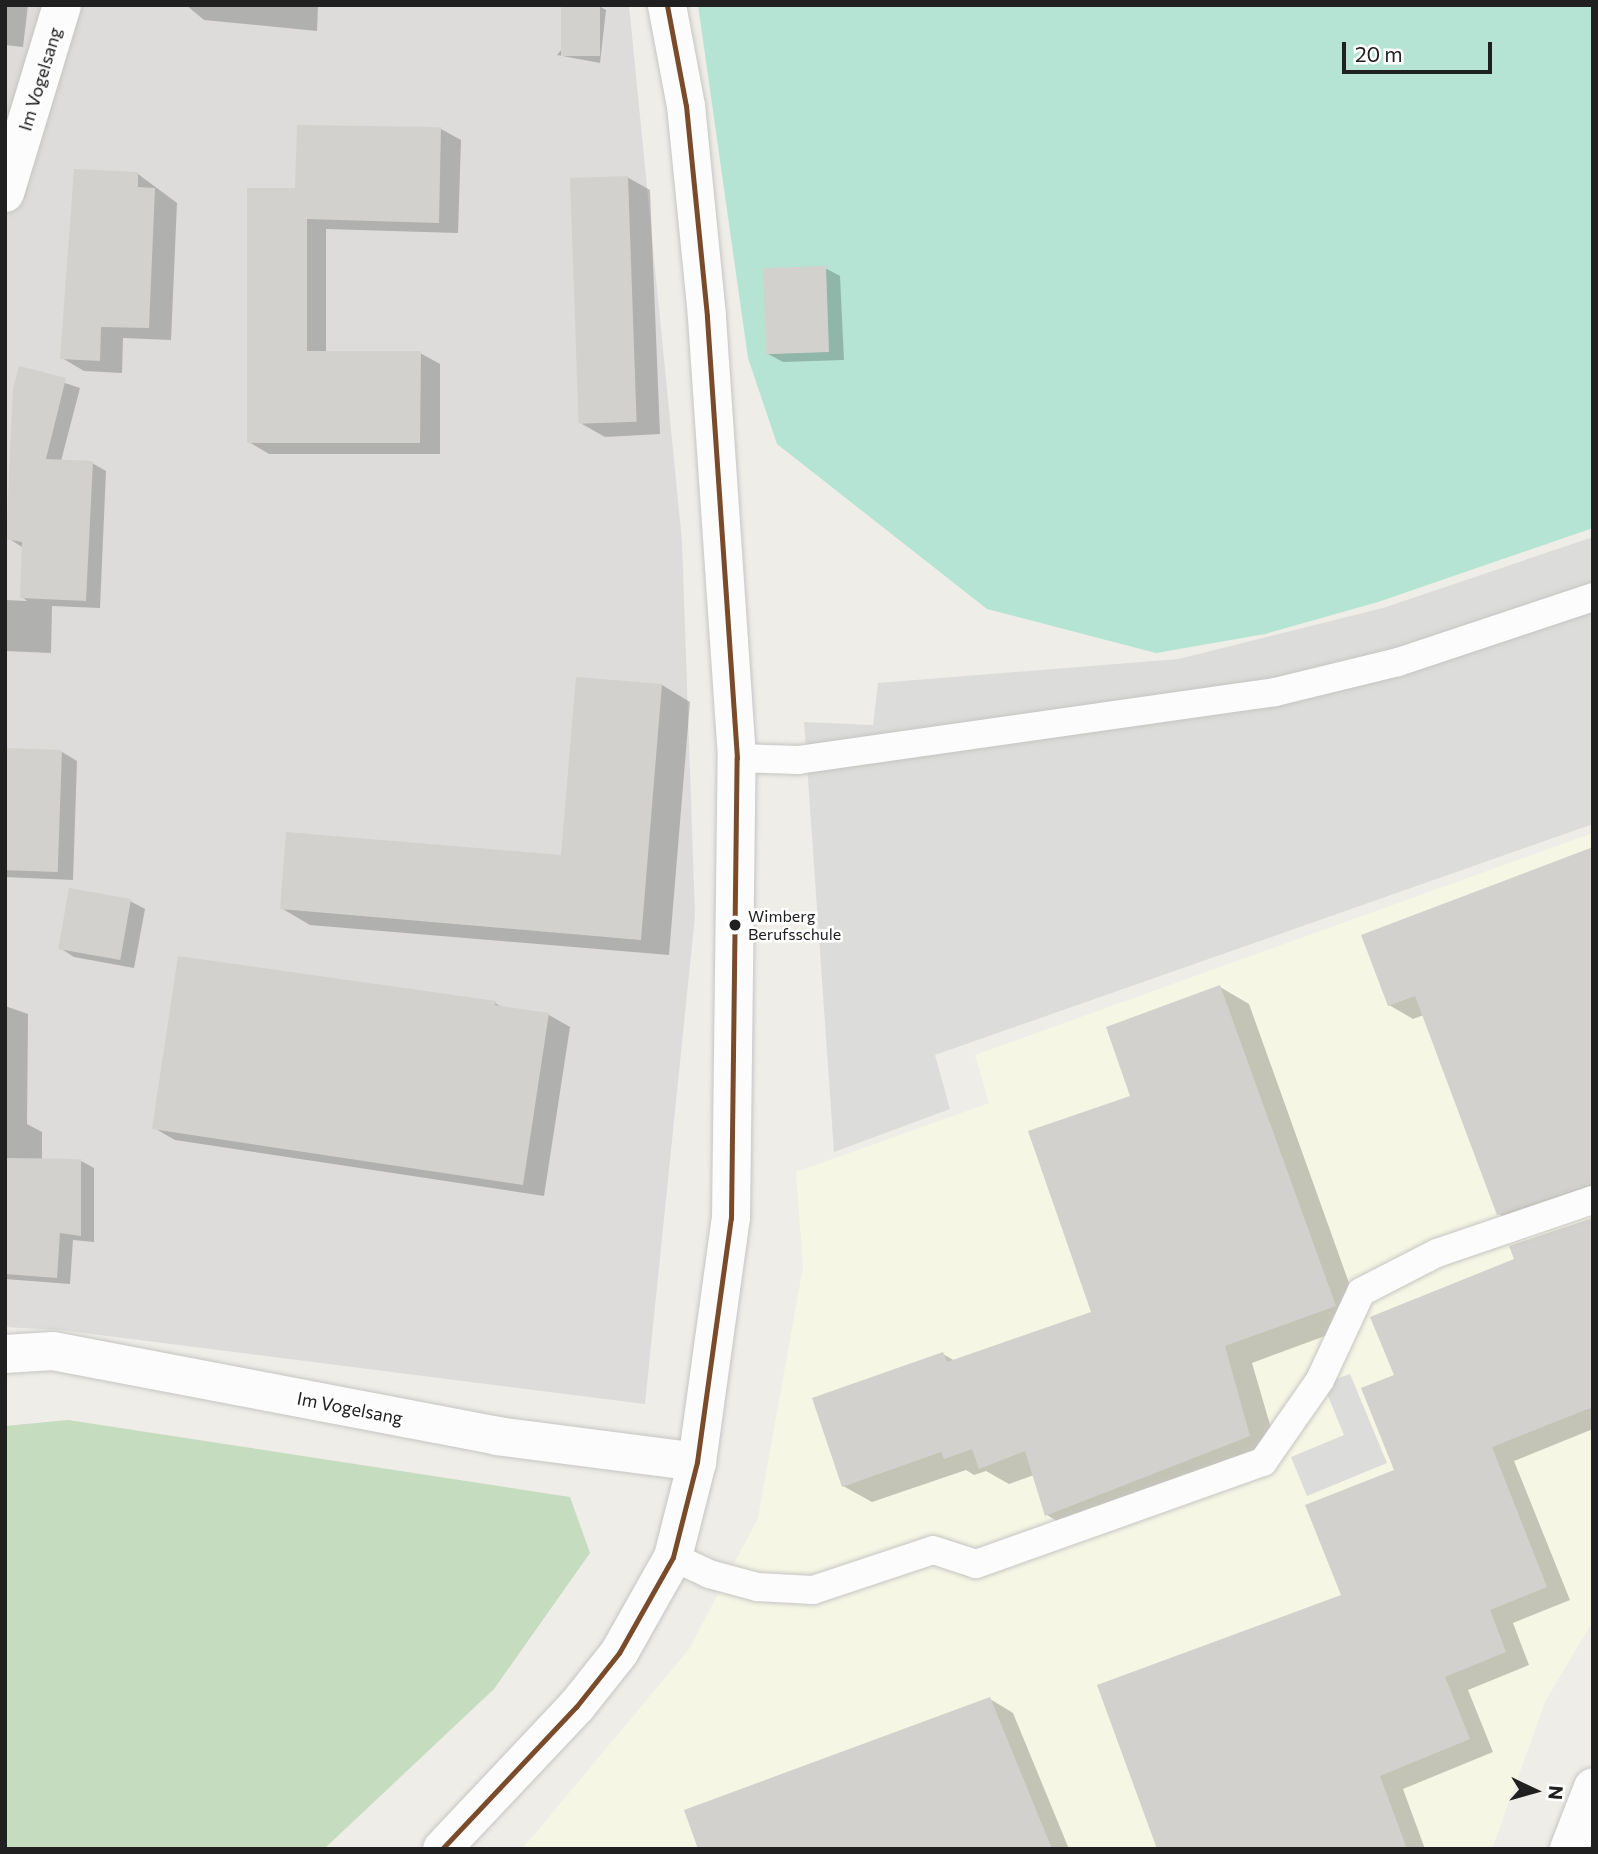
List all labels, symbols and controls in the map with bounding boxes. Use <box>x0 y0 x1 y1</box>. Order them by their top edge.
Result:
street label: Im Vogelsang <box>14 25 66 133</box>
scale bar <box>1346 28 1496 72</box>
text: 20 m <box>1355 41 1403 66</box>
place label: Wimberg Berufsschule <box>748 906 841 944</box>
marker: Wimberg Berufsschule <box>728 918 742 932</box>
street label: Im Vogelsang <box>295 1387 405 1429</box>
north arrow <box>1500 1756 1570 1826</box>
text: N <box>1544 1785 1568 1801</box>

